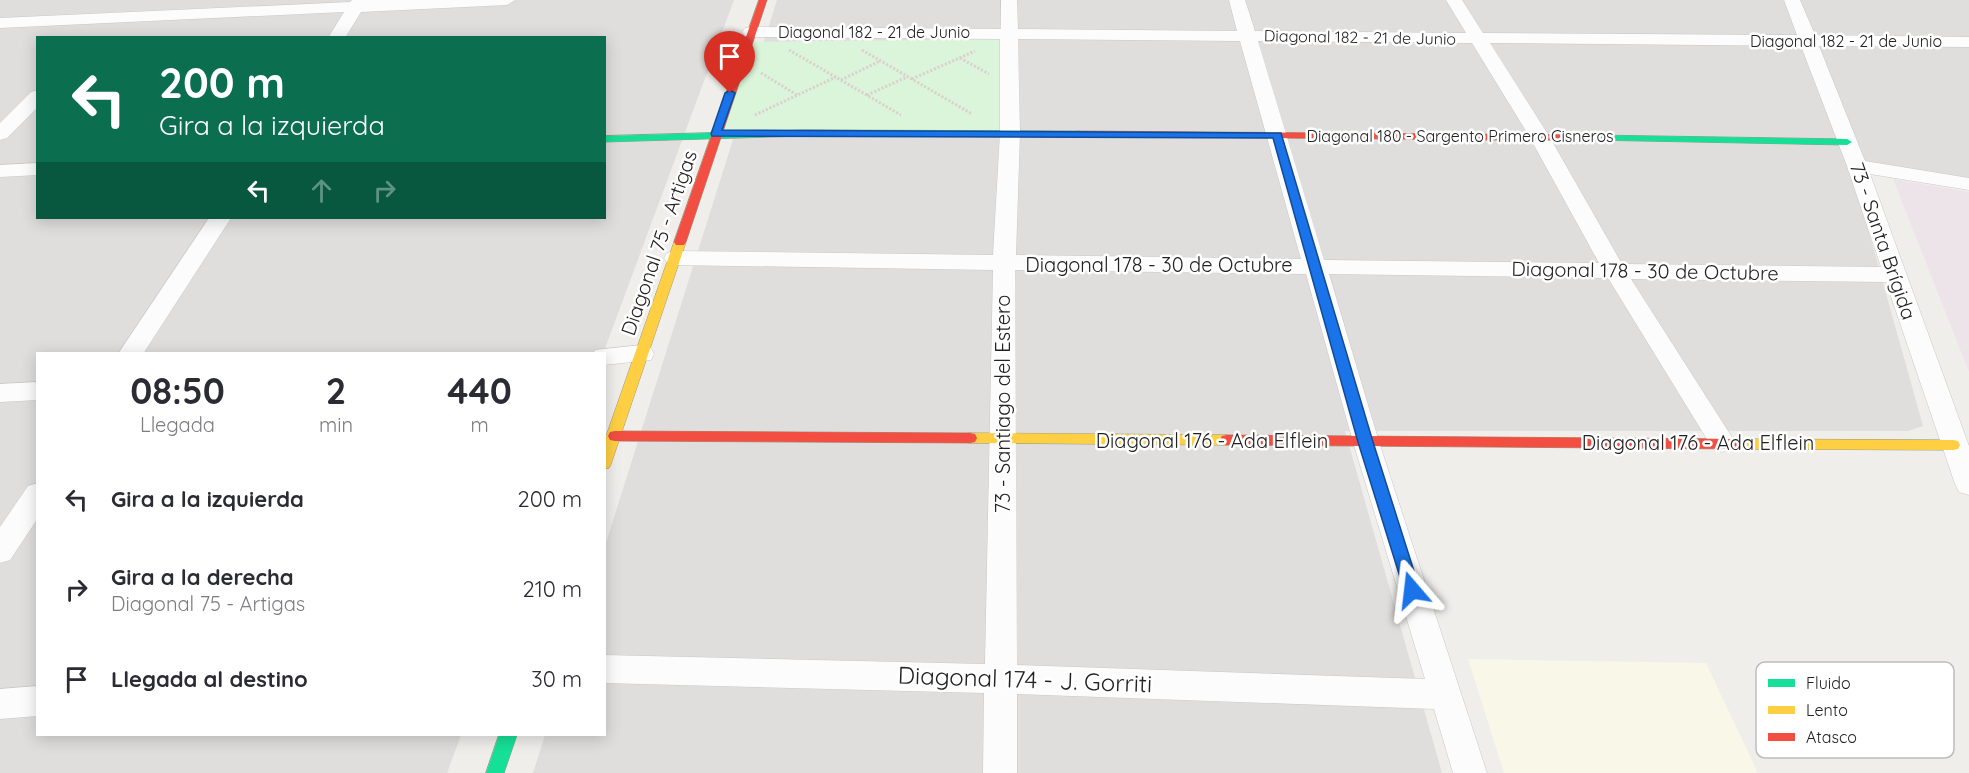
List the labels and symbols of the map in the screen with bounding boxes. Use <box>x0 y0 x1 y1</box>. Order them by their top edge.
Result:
street label: Diagonal 182 - 21 de Junio <box>778 22 970 42</box>
street label: Diagonal 182 - 21 de Junio <box>1264 25 1456 49</box>
pin <box>704 31 755 93</box>
street label: Diagonal 182 - 21 de Junio <box>1750 31 1942 51</box>
street label: Diagonal 180 - Sargento Primero Cisneros <box>1306 126 1614 146</box>
street label: Diagonal 75 - Artigas <box>615 147 702 339</box>
street label: 73 - Santa Brígida <box>1845 159 1922 323</box>
street label: Diagonal 178 - 30 de Octubre <box>1025 252 1293 277</box>
street label: Diagonal 178 - 30 de Octubre <box>1511 256 1779 285</box>
street label: 73 - Santiago del Estero <box>990 295 1015 513</box>
street label: Diagonal 176 - Ada Elflein <box>1096 428 1328 453</box>
street label: Diagonal 176 - Ada Elflein <box>1582 430 1814 455</box>
position arrow <box>1380 558 1444 622</box>
street label: Diagonal 174 - J. Gorriti <box>897 660 1153 698</box>
legend <box>1756 662 1954 758</box>
text: Fluido <box>1806 673 1851 693</box>
text: Lento <box>1806 700 1848 720</box>
text: Atasco <box>1806 727 1857 747</box>

